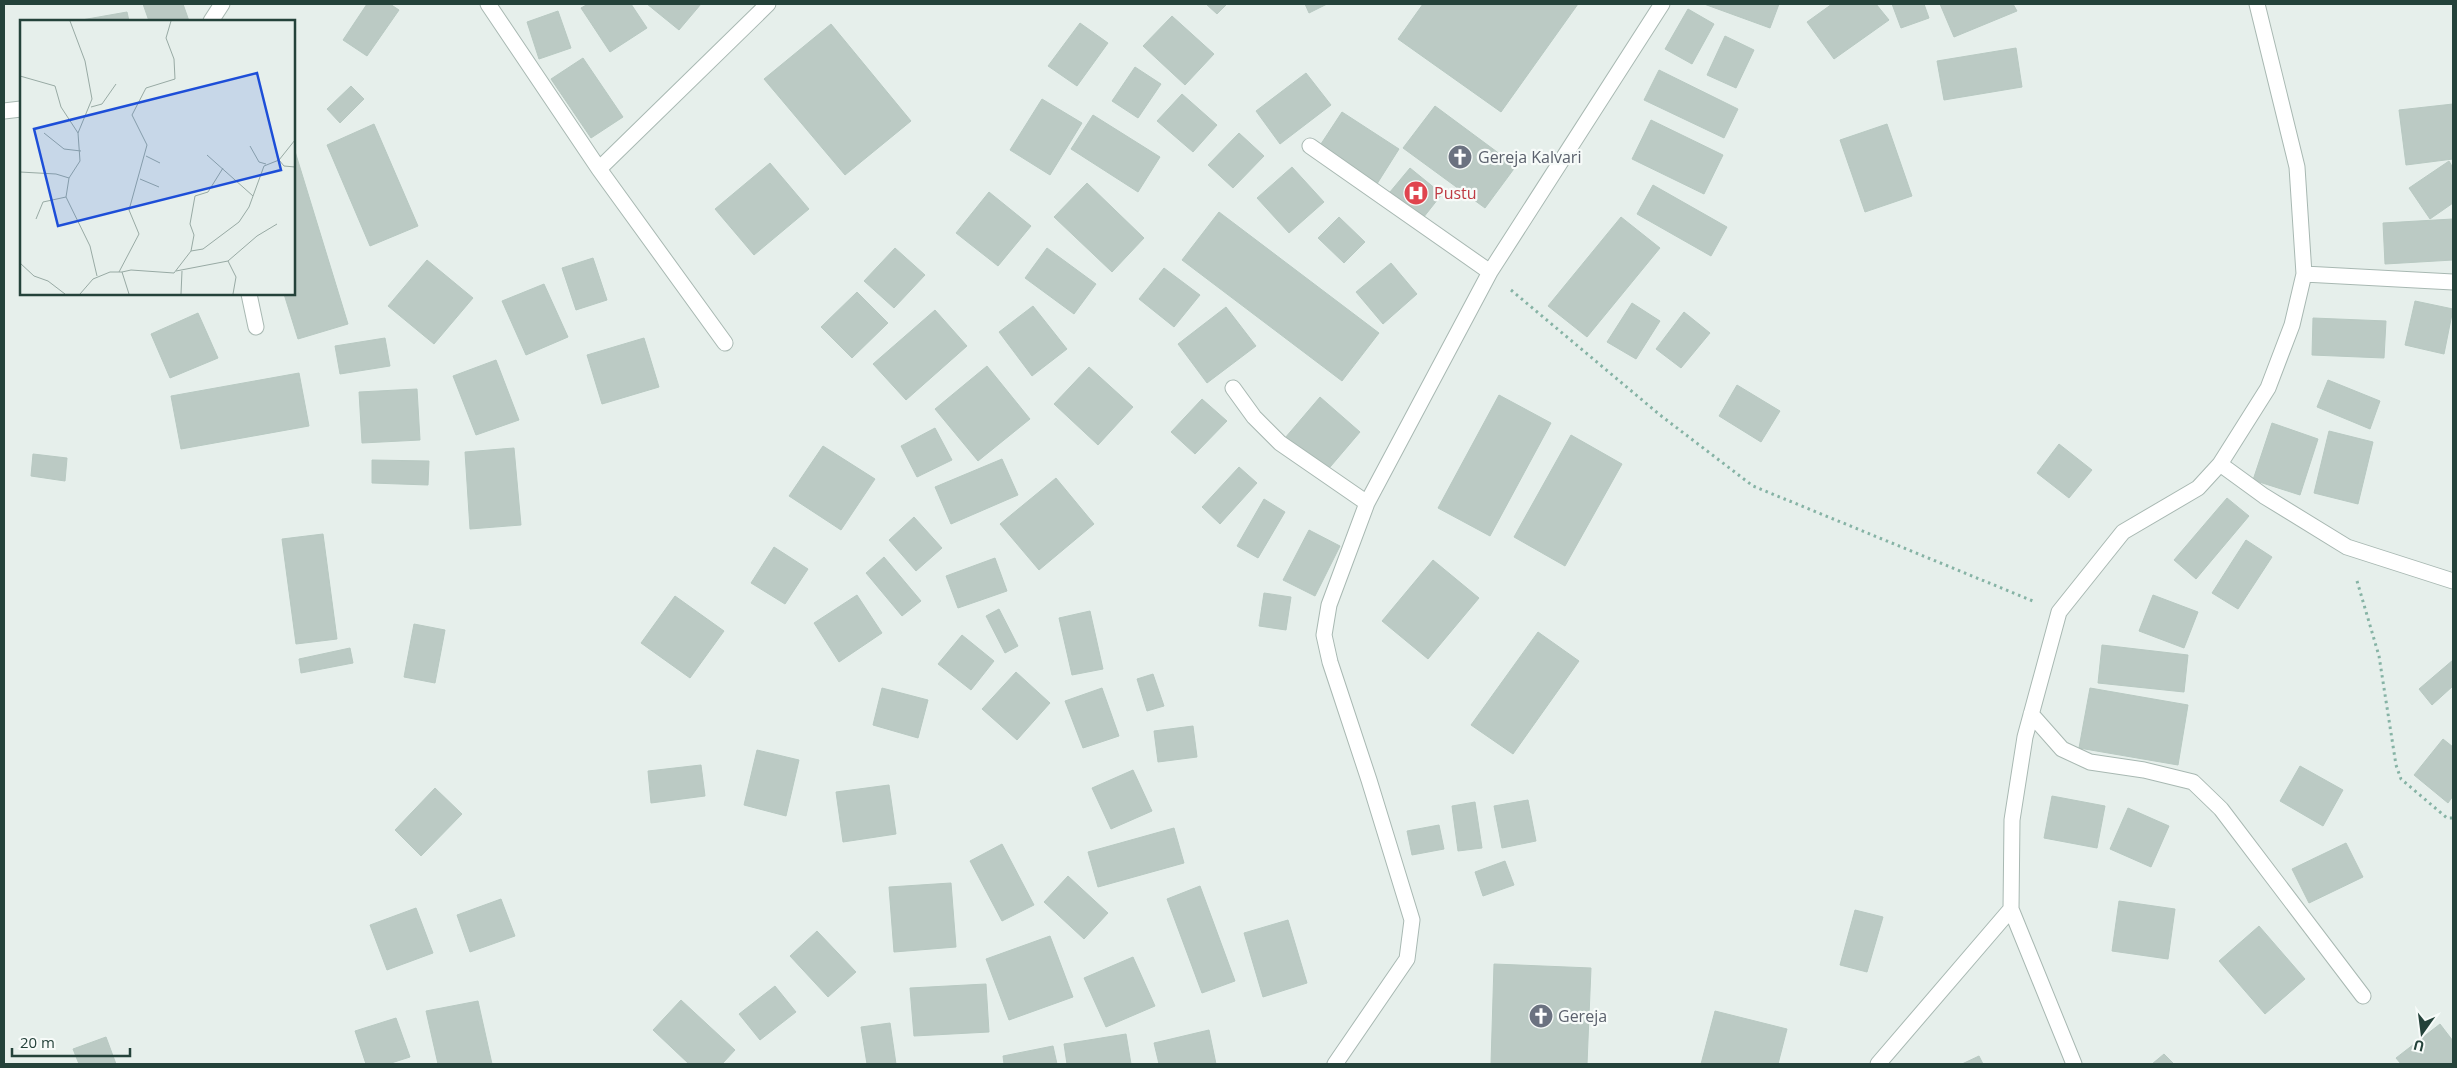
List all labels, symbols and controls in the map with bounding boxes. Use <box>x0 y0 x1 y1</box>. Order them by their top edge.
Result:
inset map <box>20 20 295 295</box>
church icon: Gereja Kalvari <box>1447 144 1473 170</box>
place label: Gereja Kalvari <box>1478 146 1581 168</box>
hospital icon: Pustu <box>1403 180 1429 206</box>
place label: Pustu <box>1434 182 1477 204</box>
church icon: Gereja <box>1528 1003 1554 1029</box>
place label: Gereja <box>1558 1005 1607 1027</box>
north arrow <box>2397 1008 2447 1058</box>
scale bar <box>12 1026 130 1058</box>
text: 20 m <box>20 1032 55 1052</box>
text: U <box>2411 1036 2426 1057</box>

